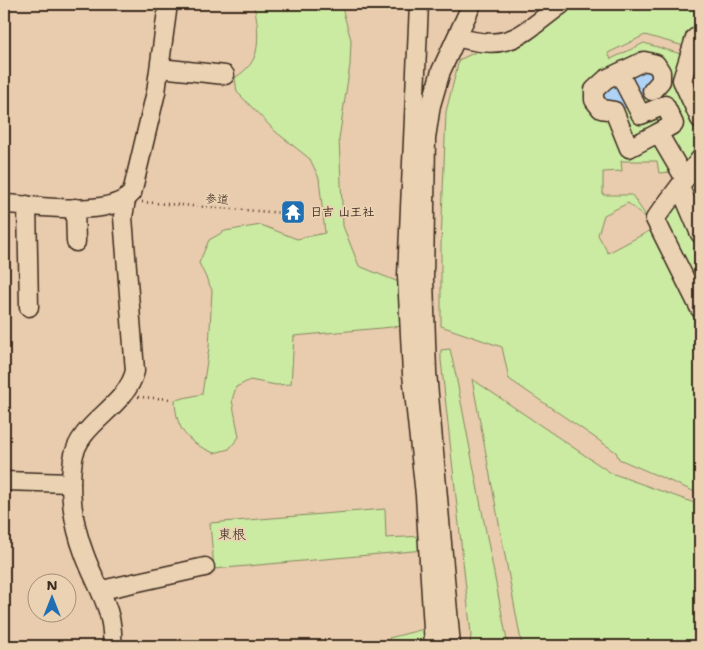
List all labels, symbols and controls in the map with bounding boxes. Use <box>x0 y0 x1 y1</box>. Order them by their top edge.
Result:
street label: 参道 <box>204 190 230 208</box>
temple icon: 日吉 山王社 <box>280 199 306 225</box>
place label: 日吉 山王社 <box>310 204 374 220</box>
district label: 東根 <box>218 525 246 543</box>
north arrow <box>28 572 78 622</box>
text: N <box>46 576 58 594</box>

